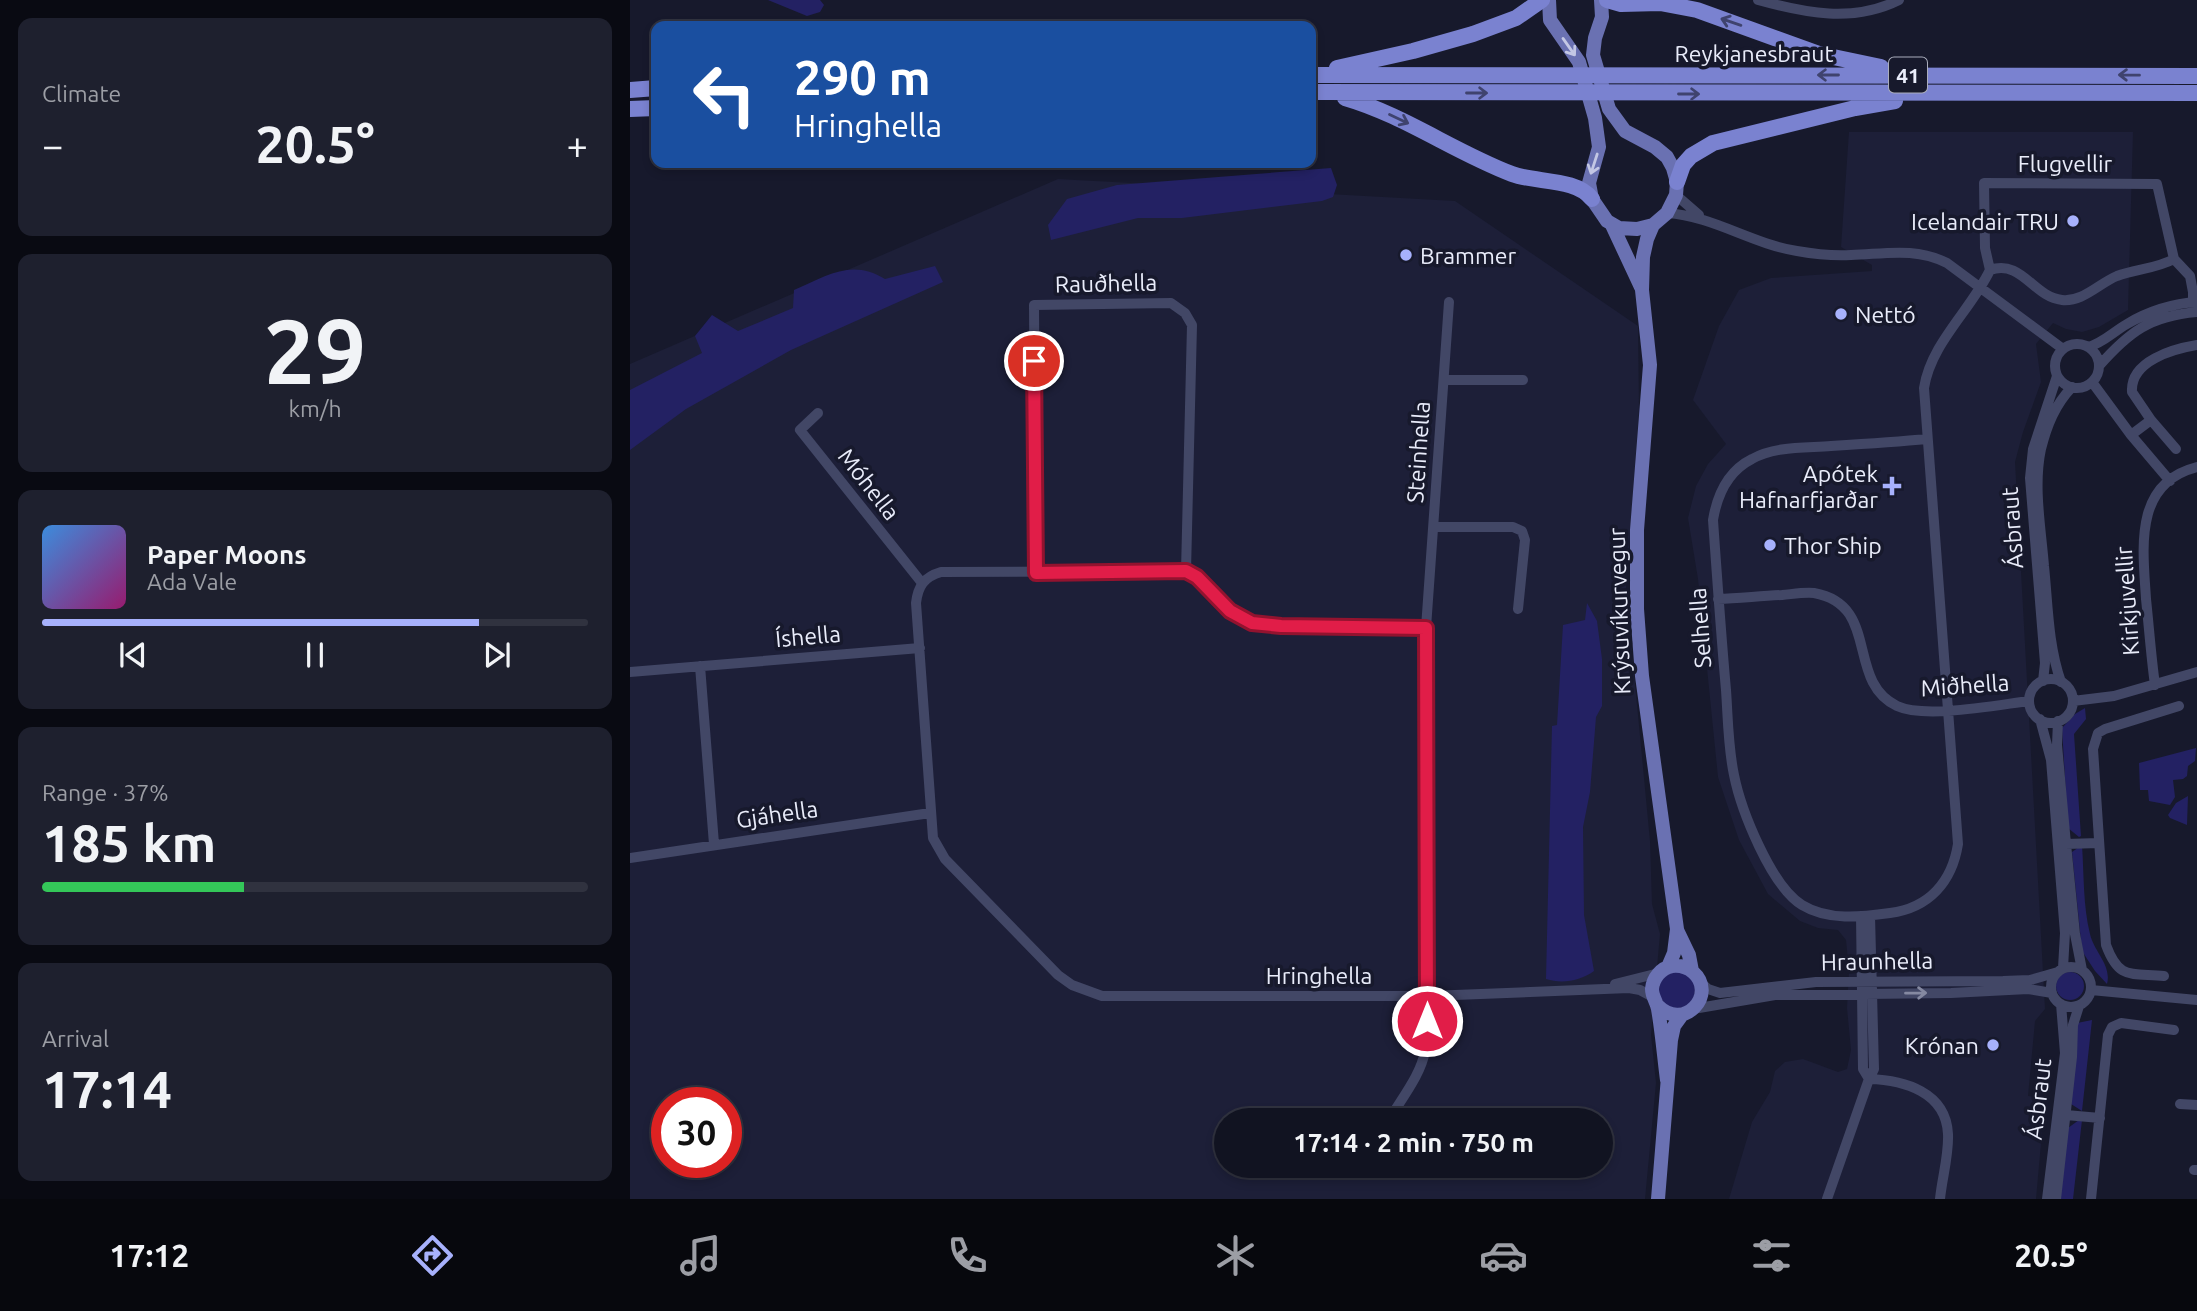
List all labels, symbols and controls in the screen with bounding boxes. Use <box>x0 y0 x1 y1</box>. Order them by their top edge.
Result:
one-way arrow <box>1721 15 1743 27</box>
one-way arrow <box>1562 37 1576 56</box>
street label: Reykjanesbraut <box>1674 41 1834 66</box>
icon: left <box>679 49 770 140</box>
text: 290 m <box>794 49 931 104</box>
road number: 41 <box>1889 57 1927 92</box>
one-way arrow <box>1817 68 1840 82</box>
one-way arrow <box>2118 68 2141 82</box>
text: Climate <box>42 81 121 106</box>
one-way arrow <box>1465 86 1488 100</box>
one-way arrow <box>1677 87 1700 101</box>
text: Hringhella <box>794 107 942 143</box>
one-way arrow <box>1388 113 1409 126</box>
text: 20.5° <box>255 115 375 173</box>
text: − <box>42 124 63 166</box>
text: + <box>567 124 588 166</box>
street label: Flugvellir <box>2018 151 2113 176</box>
one-way arrow <box>1587 152 1599 174</box>
place label: Icelandair TRU <box>1911 209 2059 234</box>
marker: Icelandair TRU <box>2065 213 2081 229</box>
place label: Brammer <box>1420 243 1517 268</box>
marker: Brammer <box>1398 247 1414 263</box>
street label: Rauðhella <box>1055 270 1157 296</box>
text: 29 <box>264 299 366 401</box>
place label: Nettó <box>1855 302 1916 327</box>
marker: Nettó <box>1833 306 1849 322</box>
pin <box>1004 331 1064 391</box>
icon: arrive <box>1015 342 1053 380</box>
text: km/h <box>288 396 342 421</box>
street label: Steinhella <box>1402 400 1434 504</box>
street label: Móhella <box>834 444 904 524</box>
place label: Apótek Hafnarfjarðar <box>1739 461 1878 512</box>
marker: Apótek Hafnarfjarðar <box>1884 478 1900 494</box>
street label: Ásbraut <box>1996 487 2027 570</box>
street label: Krýsuvíkurvegur <box>1604 527 1634 695</box>
place label: Thor Ship <box>1784 533 1882 558</box>
marker: Thor Ship <box>1762 537 1778 553</box>
text: Paper Moons <box>147 540 306 569</box>
street label: Kirkjuvellir <box>2111 545 2143 656</box>
text: Ada Vale <box>147 569 237 594</box>
street label: Selhella <box>1685 587 1715 669</box>
street label: Íshella <box>774 620 842 651</box>
icon: previous <box>114 636 152 674</box>
icon: pause <box>296 636 334 674</box>
icon: next <box>478 636 516 674</box>
street label: Miðhella <box>1920 669 2010 701</box>
text: Range · 37% <box>42 780 169 805</box>
street label: Gjáhella <box>734 796 820 832</box>
text: 185 km <box>42 814 216 872</box>
street label: Hraunhella <box>1821 948 1933 974</box>
street label: Hringhella <box>1266 963 1372 988</box>
position arrow <box>1390 984 1464 1058</box>
one-way arrow <box>1905 987 1928 1000</box>
text: Arrival <box>42 1026 109 1051</box>
place label: Krónan <box>1905 1033 1979 1058</box>
marker: Krónan <box>1985 1037 2001 1053</box>
street label: Ásbraut <box>2020 1057 2055 1141</box>
text: 17:14 <box>42 1060 172 1118</box>
speed limit sign: 30 <box>651 1087 742 1178</box>
text: 17:14 · 2 min · 750 m <box>1293 1128 1534 1157</box>
icon: directions <box>408 1231 457 1280</box>
icon: music <box>676 1231 725 1280</box>
icon: phone <box>943 1231 992 1280</box>
icon: climate <box>1211 1231 1260 1280</box>
icon: car <box>1479 1231 1528 1280</box>
icon: filters <box>1747 1231 1796 1280</box>
text: 17:12 <box>109 1237 189 1273</box>
text: 20.5° <box>2014 1237 2088 1273</box>

